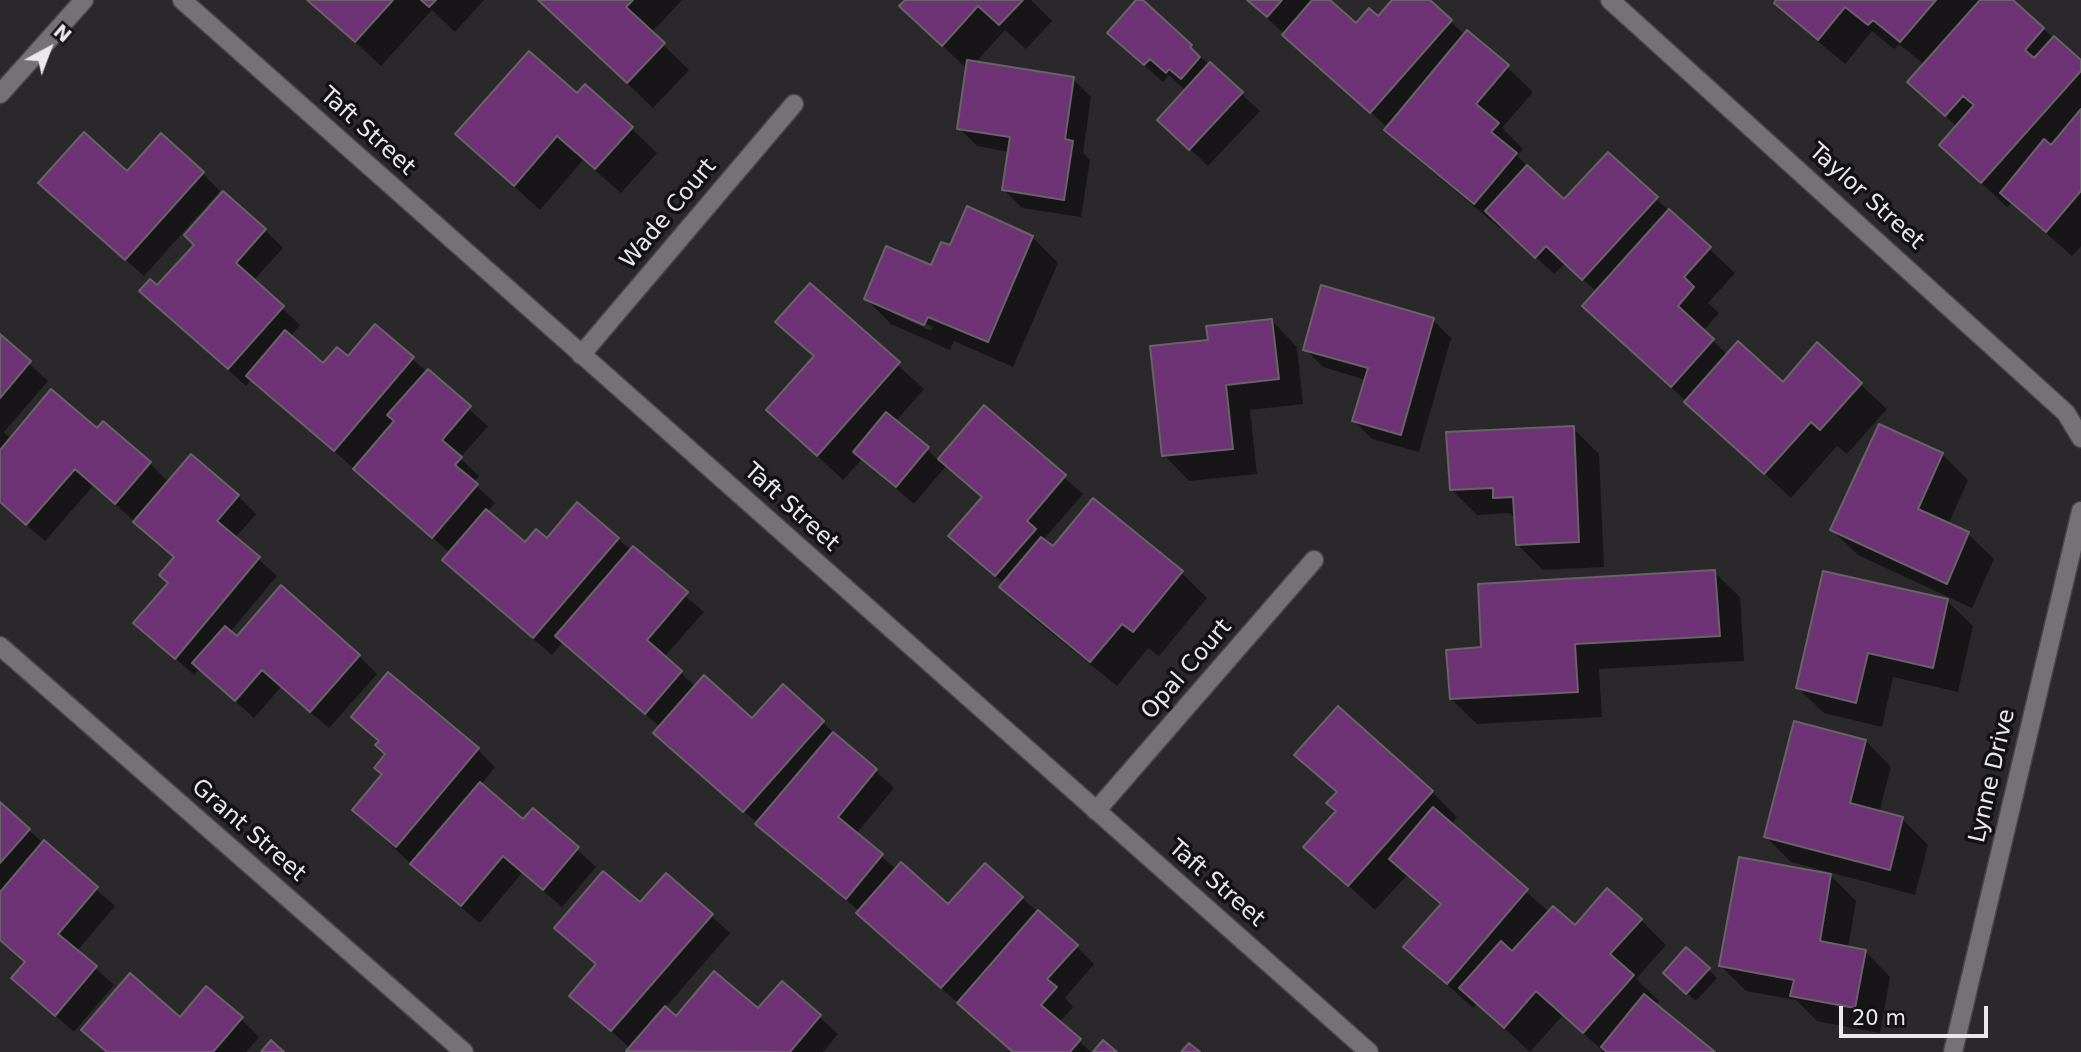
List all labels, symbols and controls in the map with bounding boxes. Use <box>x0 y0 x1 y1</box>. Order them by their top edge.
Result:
north arrow <box>14 14 84 84</box>
text: N <box>50 20 76 47</box>
street label: Taft Street <box>314 82 420 182</box>
street label: Taylor Street <box>1803 138 1929 256</box>
street label: Wade Court <box>615 154 723 274</box>
street label: Taft Street <box>738 458 844 558</box>
street label: Opal Court <box>1136 614 1238 726</box>
street label: Lynne Drive <box>1964 707 2022 845</box>
street label: Grant Street <box>185 774 311 888</box>
street label: Taft Street <box>1162 835 1270 933</box>
scale bar <box>1843 992 1992 1036</box>
text: 20 m <box>1852 1006 1906 1030</box>

